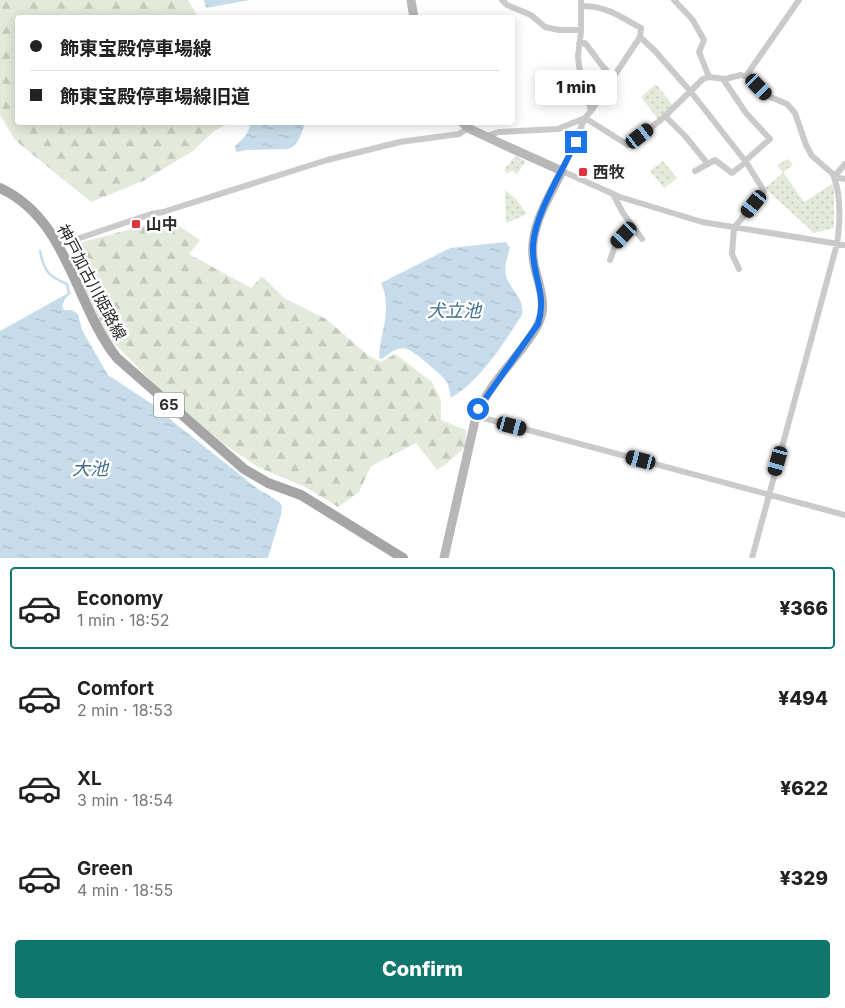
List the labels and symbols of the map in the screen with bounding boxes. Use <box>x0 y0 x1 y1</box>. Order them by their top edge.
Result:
callout: 1 min <box>535 70 617 104</box>
car <box>743 71 774 103</box>
car <box>623 121 656 151</box>
route end <box>565 131 587 153</box>
place label: 西牧 <box>593 162 625 182</box>
marker: 西牧 <box>577 166 589 178</box>
car <box>738 188 769 220</box>
place label: 山中 <box>146 214 178 234</box>
marker: 山中 <box>130 218 142 230</box>
car <box>608 219 639 251</box>
street label: 神戸加古川姫路線 <box>53 221 131 343</box>
water label: 犬立池 <box>427 300 483 321</box>
road number: 65 <box>154 392 184 418</box>
route start <box>467 398 489 420</box>
car <box>495 415 528 437</box>
car <box>766 445 789 477</box>
car <box>624 449 657 471</box>
water label: 大池 <box>72 458 110 479</box>

